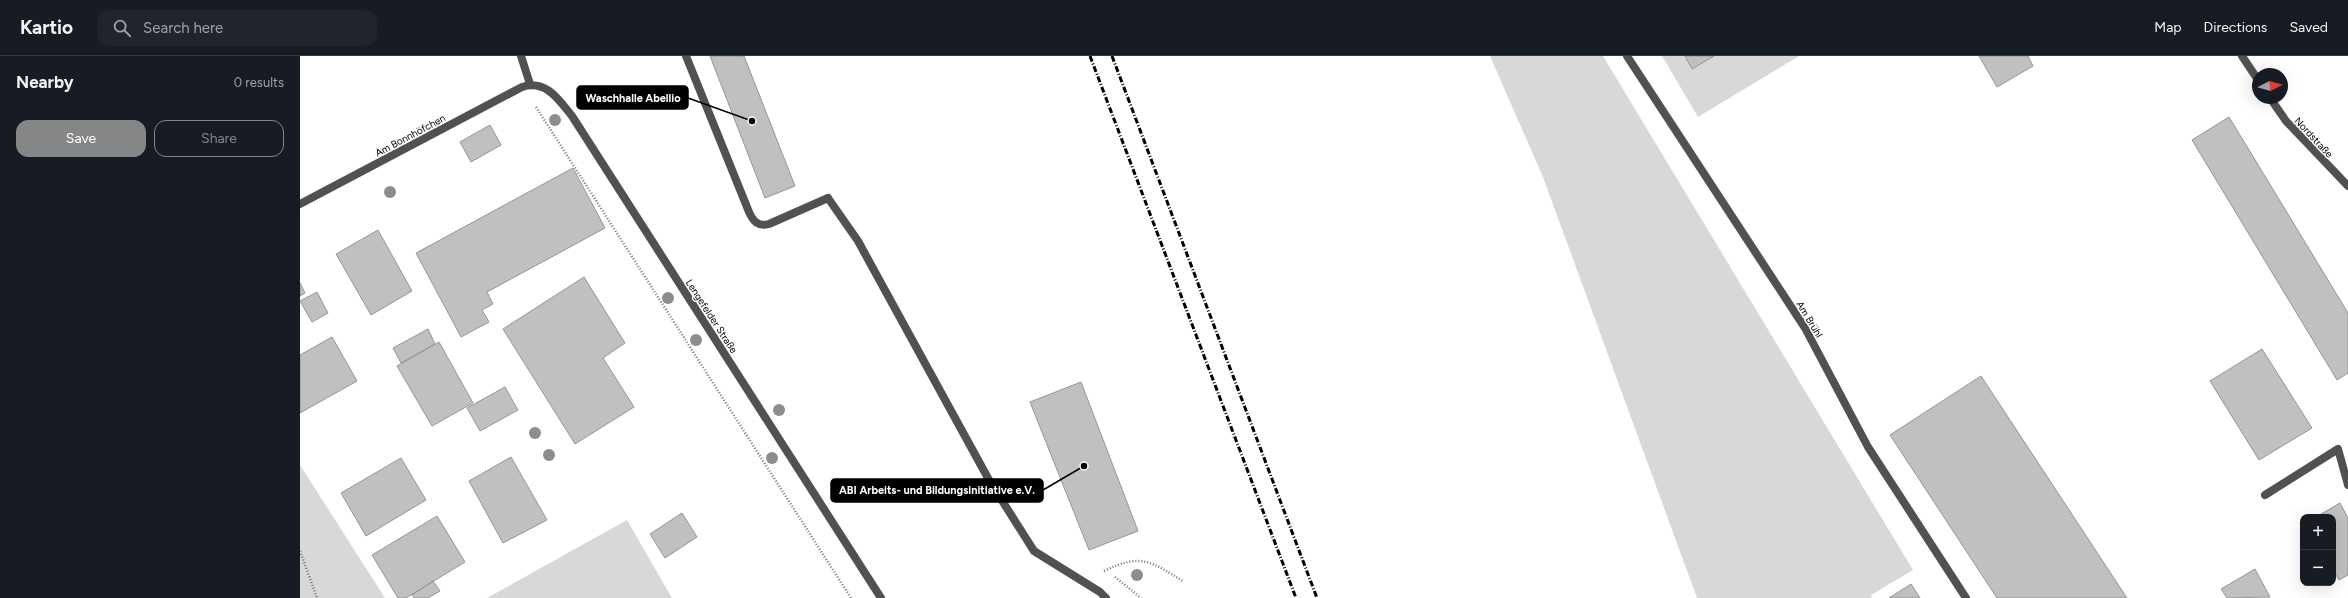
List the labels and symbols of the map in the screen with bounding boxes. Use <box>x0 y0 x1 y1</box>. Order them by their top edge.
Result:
north arrow <box>2252 68 2288 104</box>
callout: Waschhalle Abellio <box>577 86 688 109</box>
text: Waschhalle Abellio <box>585 92 681 105</box>
street label: Am Bonnhöfchen <box>373 111 448 159</box>
street label: Nordstraße <box>2292 114 2336 161</box>
street label: Lengefelder Straße <box>683 277 741 356</box>
street label: Am Brühl <box>1794 299 1826 340</box>
callout: ABI Arbeits- und Bildungsinitiative e.V. <box>831 479 1043 502</box>
text: ABI Arbeits- und Bildungsinitiative e.V. <box>839 484 1035 497</box>

